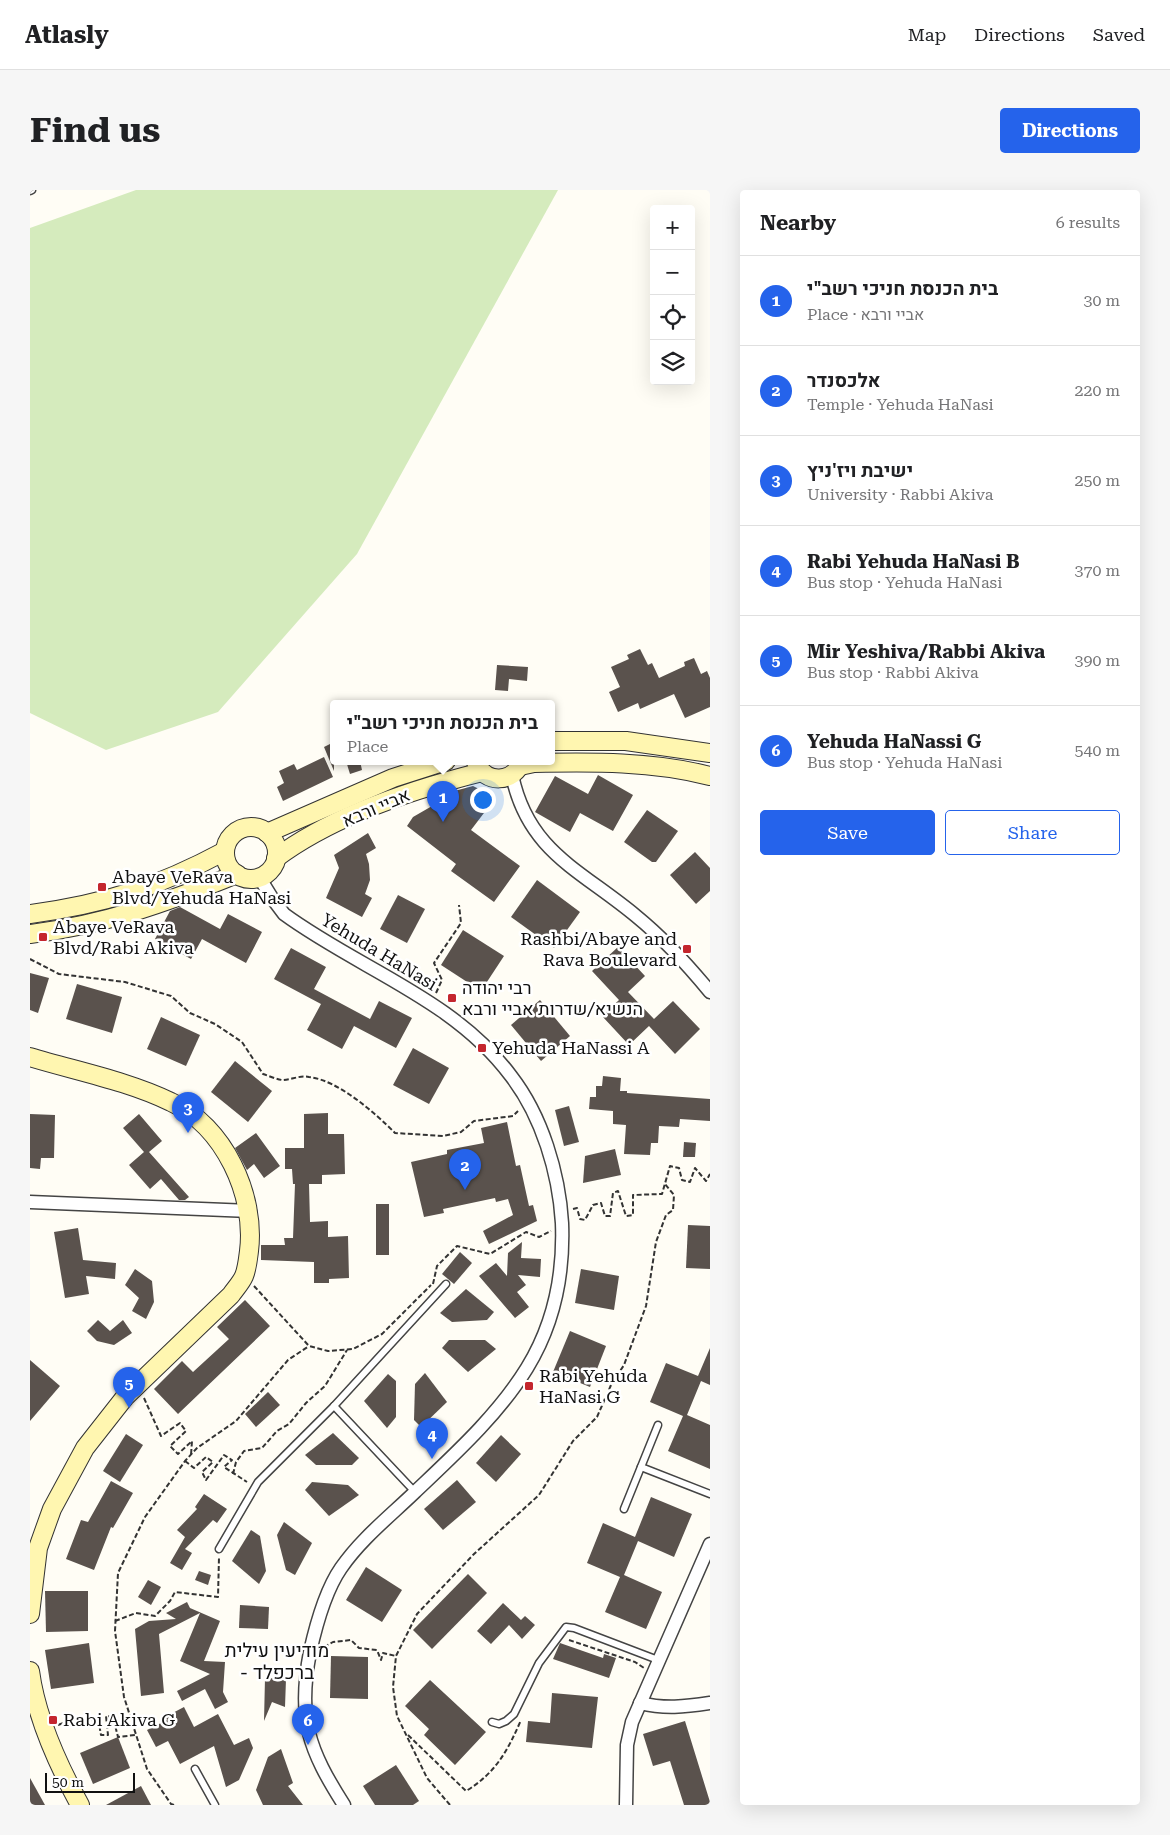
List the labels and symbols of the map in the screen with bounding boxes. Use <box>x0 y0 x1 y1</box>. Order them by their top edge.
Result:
pin: 1 <box>427 781 459 822</box>
street label: אביי ורבא <box>339 784 413 831</box>
your location <box>470 787 496 813</box>
place label: Abaye VeRava Blvd/Yehuda HaNasi <box>112 866 292 908</box>
marker: Abaye VeRava Blvd/Yehuda HaNasi <box>96 881 108 893</box>
street label: Yehuda HaNasi <box>317 909 441 995</box>
place label: Abaye VeRava Blvd/Rabi Akiva <box>53 916 194 958</box>
place label: Rashbi/Abaye and Rava Boulevard <box>520 928 677 970</box>
marker: Abaye VeRava Blvd/Rabi Akiva <box>37 931 49 943</box>
marker: Rashbi/Abaye and Rava Boulevard <box>681 943 693 955</box>
place label: רבי יהודה הנשיא/שדרות אביי ורבא <box>462 977 643 1019</box>
marker: רבי יהודה הנשיא/שדרות אביי ורבא <box>446 992 458 1004</box>
place label: Yehuda HaNassi A <box>492 1037 650 1058</box>
marker: Yehuda HaNassi A <box>476 1042 488 1054</box>
pin: 3 <box>172 1092 204 1133</box>
pin: 2 <box>449 1149 481 1190</box>
place label: Rabi Yehuda HaNasi G <box>539 1365 648 1407</box>
pin: 5 <box>113 1367 145 1408</box>
marker: Rabi Yehuda HaNasi G <box>523 1380 535 1392</box>
pin: 4 <box>416 1418 448 1459</box>
district label: מודיעין עילית - ברכפלד <box>225 1639 329 1684</box>
pin: 6 <box>292 1704 324 1745</box>
place label: Rabi Akiva G <box>63 1709 175 1730</box>
marker: Rabi Akiva G <box>47 1714 59 1726</box>
scale bar <box>45 1770 135 1793</box>

